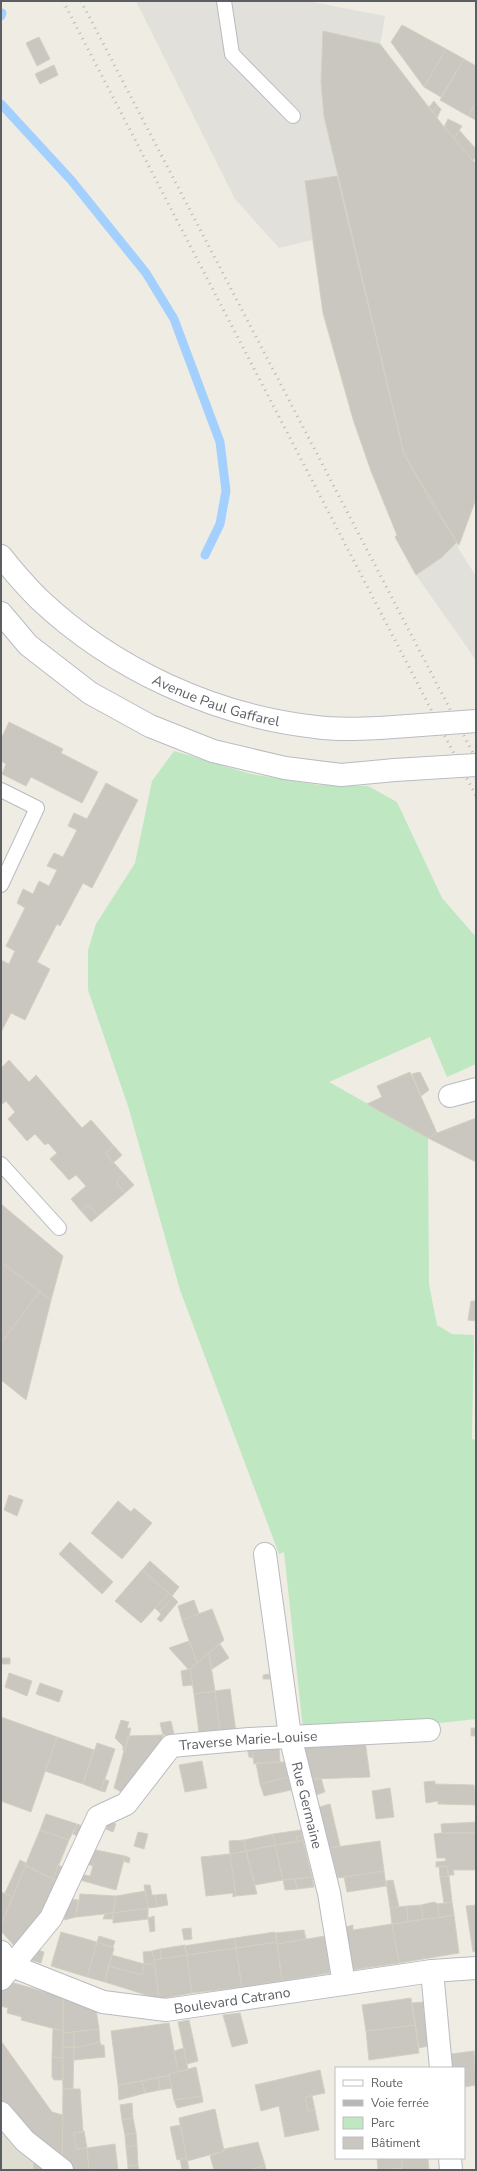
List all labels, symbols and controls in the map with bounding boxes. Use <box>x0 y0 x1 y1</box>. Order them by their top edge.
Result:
street label: Avenue Paul Gaffarel <box>149 670 282 731</box>
street label: Traverse Marie-Louise <box>178 1726 318 1755</box>
street label: Rue Germaine <box>287 1760 327 1851</box>
street label: Boulevard Catrano <box>173 1982 292 2018</box>
legend <box>335 2067 465 2159</box>
text: Route <box>371 2075 403 2091</box>
text: Voie ferrée <box>370 2095 429 2111</box>
text: Parc <box>371 2115 395 2131</box>
text: Bâtiment <box>371 2135 421 2151</box>

